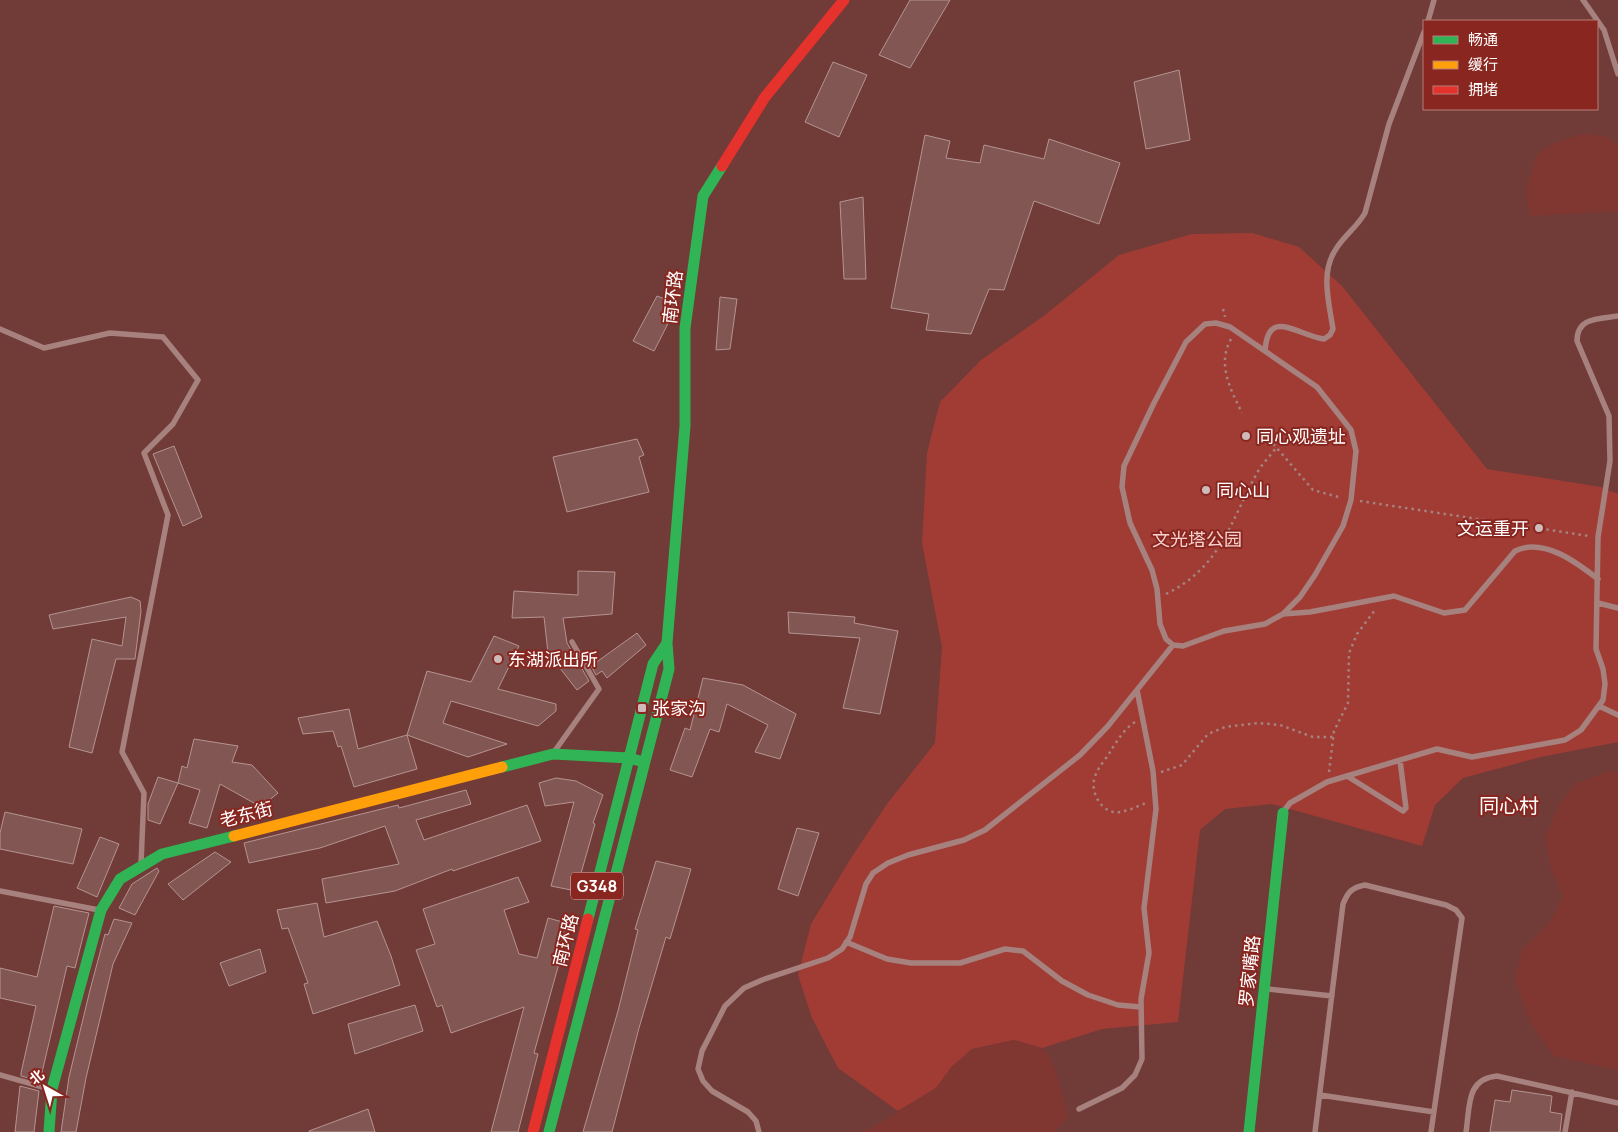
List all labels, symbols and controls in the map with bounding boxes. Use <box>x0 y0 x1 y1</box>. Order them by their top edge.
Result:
legend <box>1423 20 1598 110</box>
text: 畅通 <box>1468 29 1498 50</box>
text: 缓行 <box>1468 54 1498 75</box>
text: 拥堵 <box>1468 79 1498 100</box>
street label: 南环路 <box>657 269 687 325</box>
place label: 同心观遗址 <box>1256 424 1346 448</box>
marker: 同心观遗址 <box>1240 430 1252 442</box>
place label: 同心山 <box>1216 478 1270 502</box>
marker: 同心山 <box>1200 484 1212 496</box>
place label: 文运重开 <box>1457 516 1529 540</box>
marker: 文运重开 <box>1533 522 1545 534</box>
park label: 文光塔公园 <box>1152 527 1242 551</box>
place label: 东湖派出所 <box>508 647 598 671</box>
marker: 东湖派出所 <box>492 653 504 665</box>
place label: 张家沟 <box>652 696 706 720</box>
marker: 张家沟 <box>636 702 648 714</box>
district label: 同心村 <box>1479 792 1539 819</box>
street label: 老东街 <box>217 796 275 832</box>
road number: G348 <box>571 872 623 899</box>
street label: 南环路 <box>547 911 583 969</box>
street label: 罗家嘴路 <box>1233 934 1265 1008</box>
north arrow <box>20 1062 70 1112</box>
text: 北 <box>25 1065 48 1088</box>

